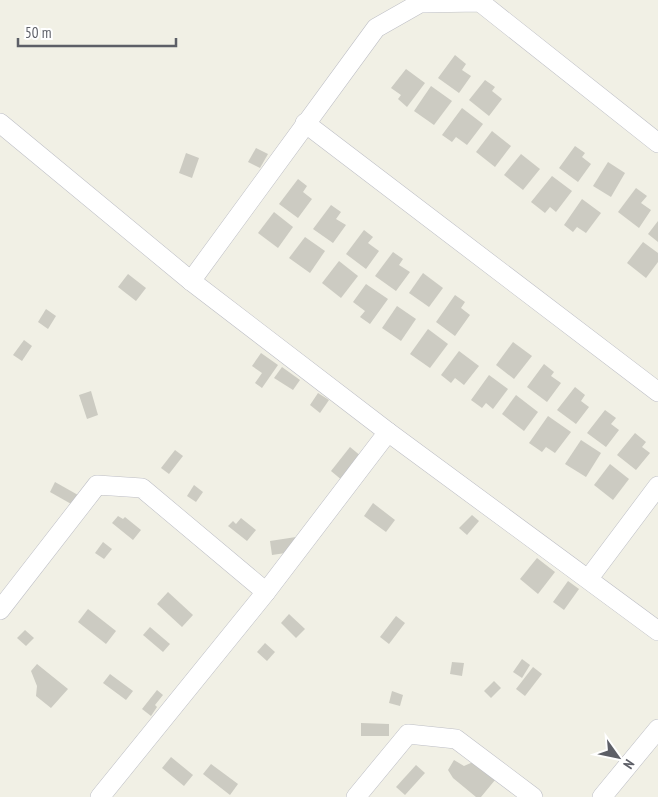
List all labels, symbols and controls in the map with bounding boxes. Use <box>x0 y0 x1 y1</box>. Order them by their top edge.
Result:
scale bar <box>18 15 175 47</box>
text: 50 m <box>25 23 51 42</box>
north arrow <box>593 732 643 782</box>
text: N <box>619 756 639 772</box>

